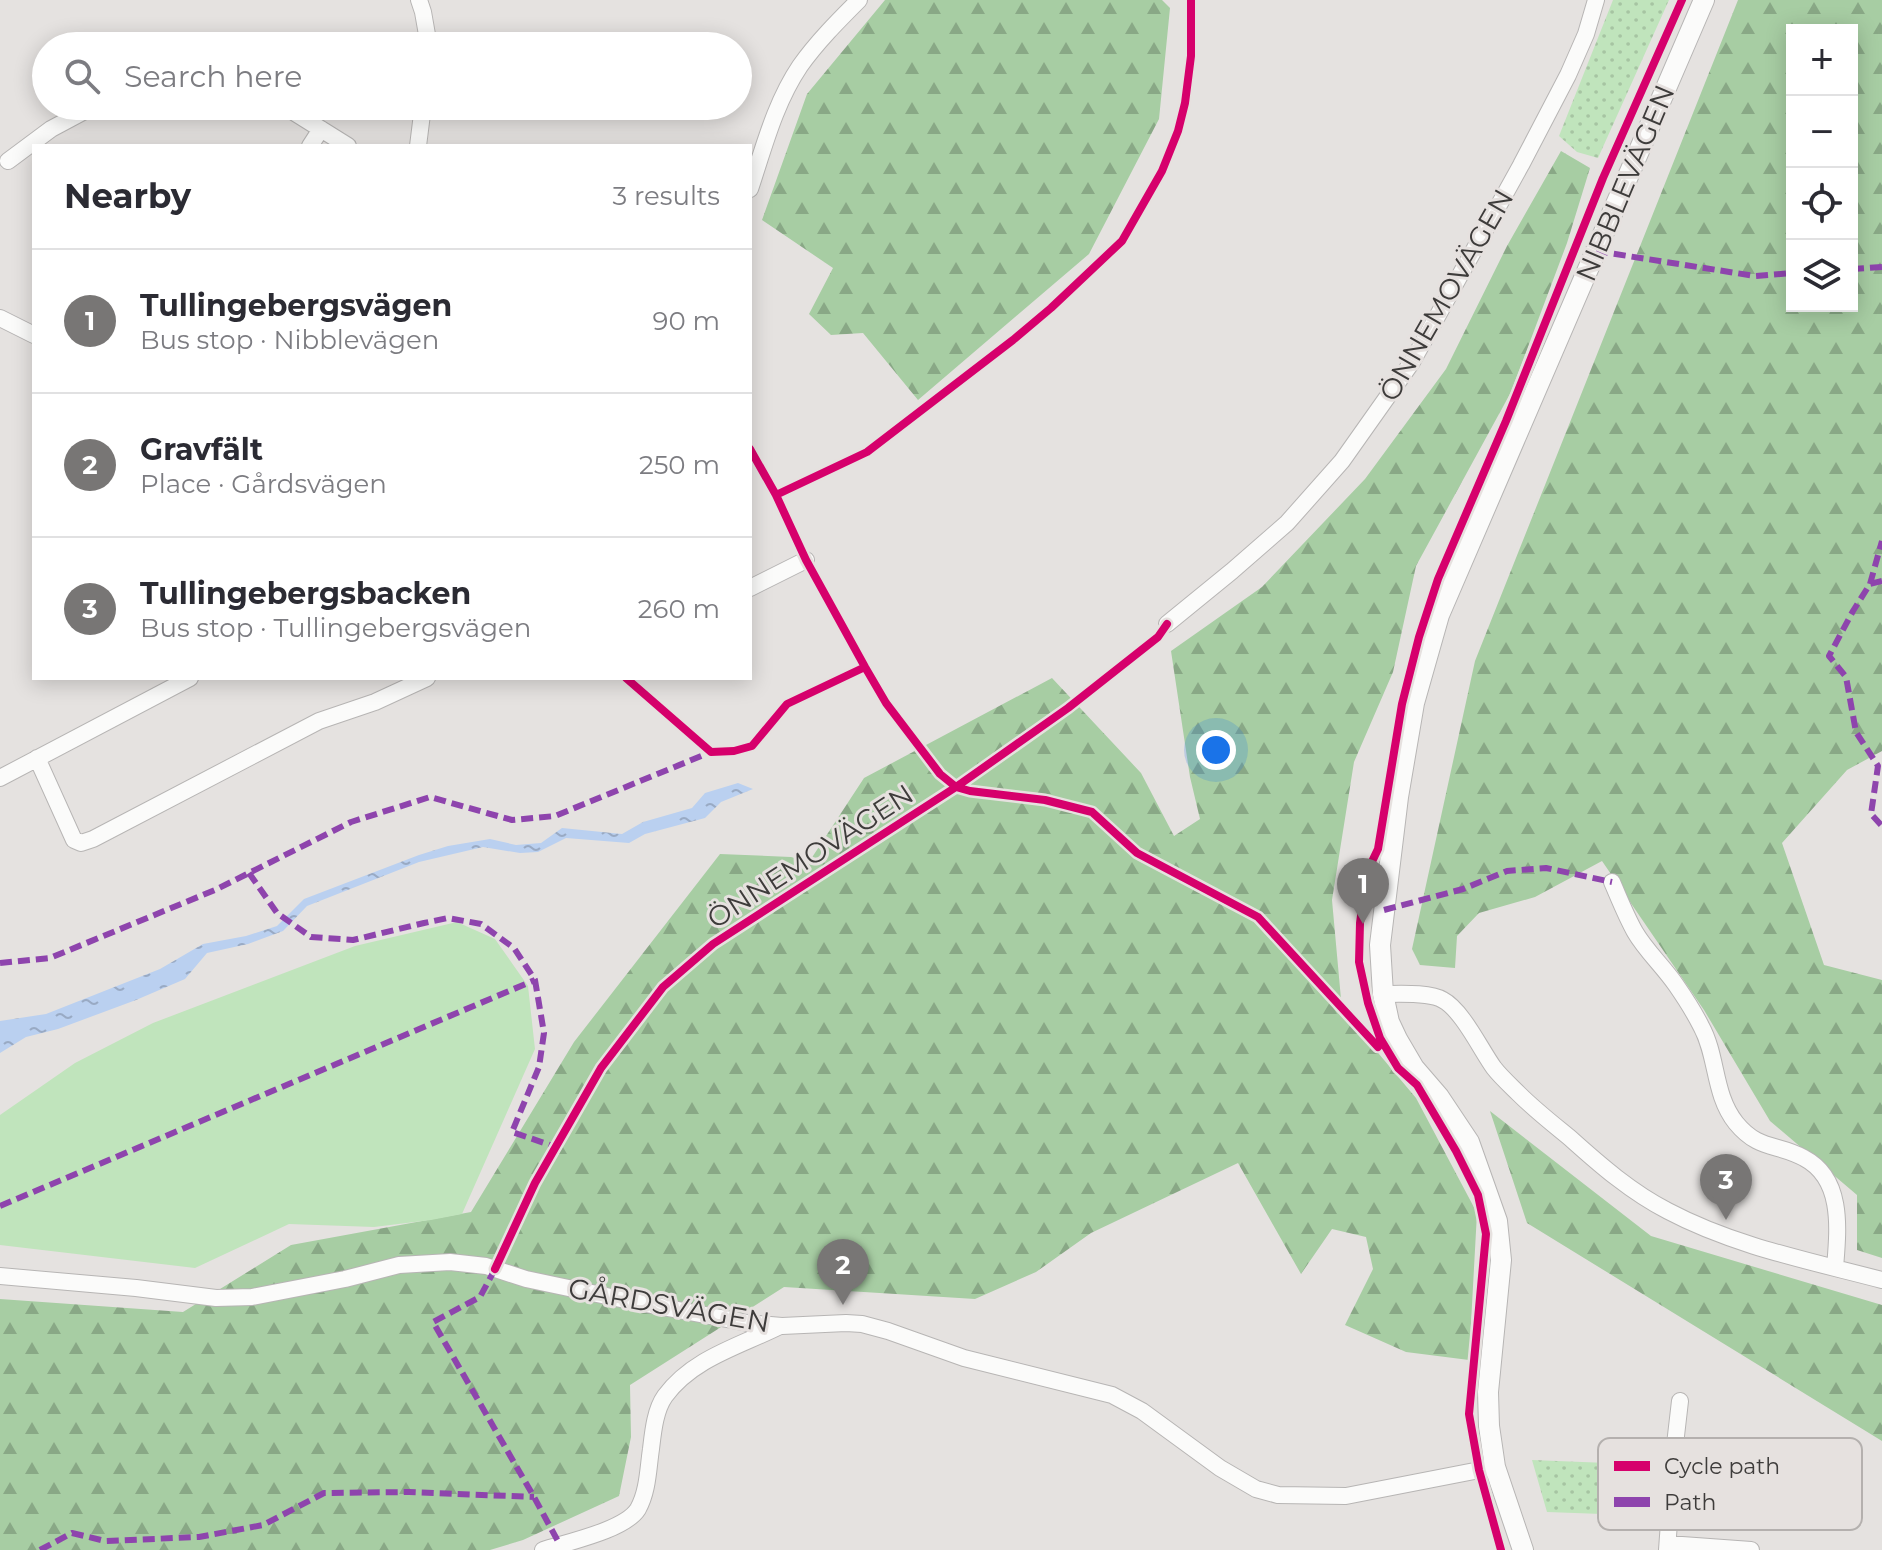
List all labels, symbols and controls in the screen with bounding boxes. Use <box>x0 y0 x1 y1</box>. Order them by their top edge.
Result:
map controls <box>1786 24 1858 312</box>
button: + <box>1786 24 1858 96</box>
search box <box>32 32 752 120</box>
icon: search <box>60 54 104 98</box>
text: Search here <box>124 58 302 95</box>
street label: NIBBLEVÄGEN <box>1568 80 1682 286</box>
button: − <box>1786 96 1858 168</box>
button: locate <box>1786 168 1858 240</box>
text: Nearby <box>64 175 191 217</box>
text: 3 results <box>613 180 720 212</box>
street label: ÖNNEMOVÄGEN <box>1372 183 1520 407</box>
button: layers <box>1786 240 1858 312</box>
text: Tullingebergsvägen <box>140 287 452 324</box>
text: 1 <box>85 305 95 337</box>
text: 90 m <box>653 305 720 337</box>
text: Bus stop · Nibblevägen <box>140 324 439 356</box>
text: Gravfält <box>140 431 263 468</box>
text: 2 <box>82 449 98 481</box>
text: 250 m <box>639 449 720 481</box>
text: Place · Gårdsvägen <box>140 468 387 500</box>
text: Tullingebergsbacken <box>140 575 471 612</box>
text: 3 <box>82 593 98 625</box>
text: 260 m <box>638 593 720 625</box>
text: Bus stop · Tullingebergsvägen <box>140 612 531 644</box>
your location <box>1196 730 1236 770</box>
street label: ÖNNEMOVÄGEN <box>701 777 919 935</box>
pin: 1 <box>1337 858 1389 924</box>
pin: 3 <box>1700 1154 1752 1220</box>
pin: 2 <box>817 1239 869 1305</box>
street label: GÅRDSVÄGEN <box>566 1271 772 1339</box>
legend <box>1598 1438 1862 1530</box>
text: Cycle path <box>1664 1453 1780 1480</box>
text: Path <box>1664 1489 1716 1516</box>

